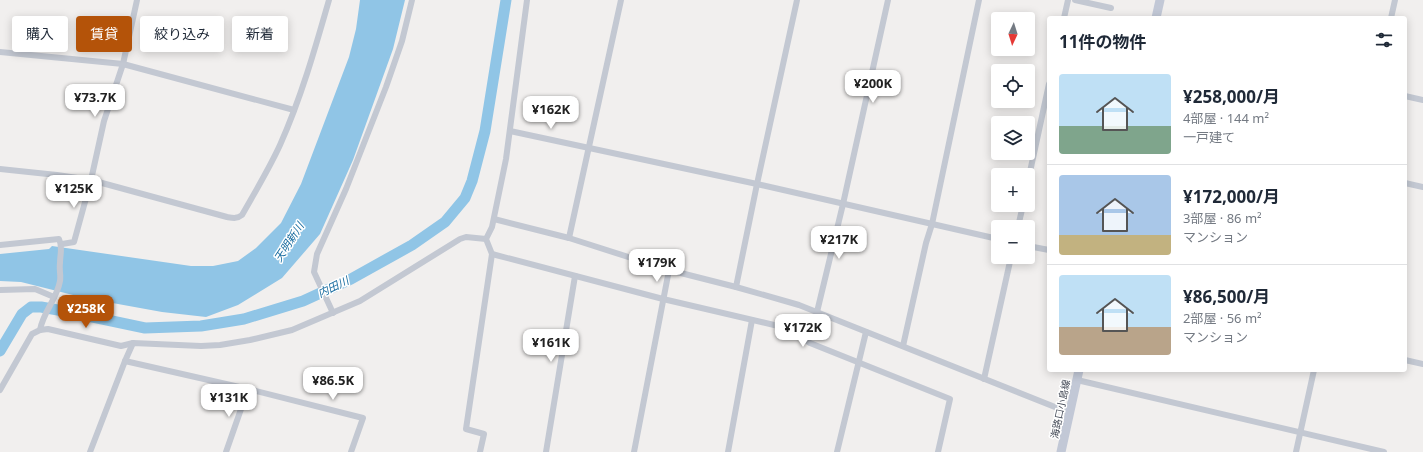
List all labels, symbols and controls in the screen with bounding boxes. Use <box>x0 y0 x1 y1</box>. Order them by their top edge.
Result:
north arrow <box>991 12 1035 56</box>
map controls <box>991 12 1035 264</box>
chip: 購入 <box>12 16 68 52</box>
chip: 賃貸 <box>76 16 132 52</box>
chip: 絞り込み <box>140 16 224 52</box>
chip: 新着 <box>232 16 288 52</box>
icon: filters <box>1373 29 1395 51</box>
text: 11件の物件 <box>1059 30 1146 53</box>
button: locate <box>991 64 1035 108</box>
pin: ¥200K <box>845 70 901 104</box>
text: ¥200K <box>854 74 892 92</box>
pin: ¥73.7K <box>62 84 128 118</box>
text: ¥258,000/月 <box>1183 85 1280 108</box>
text: ¥73.7K <box>74 88 116 106</box>
icon: home <box>1091 90 1139 138</box>
pin: ¥162K <box>523 96 579 130</box>
text: ¥162K <box>532 100 570 118</box>
text: 4部屋 · 144 m² <box>1183 109 1269 127</box>
button: layers <box>991 116 1035 160</box>
text: 一戸建て <box>1183 128 1235 146</box>
button: + <box>991 168 1035 212</box>
pin: ¥125K <box>46 175 102 209</box>
text: ¥125K <box>55 179 93 197</box>
text: ¥172,000/月 <box>1183 185 1280 208</box>
icon: home <box>1091 191 1139 239</box>
text: 3部屋 · 86 m² <box>1183 209 1262 227</box>
water label: 天明新川 <box>270 218 307 264</box>
button: − <box>991 220 1035 264</box>
pin: ¥217K <box>811 226 867 260</box>
text: マンション <box>1183 228 1248 246</box>
text: ¥217K <box>820 230 858 248</box>
pin: ¥179K <box>629 249 685 283</box>
text: ¥179K <box>638 253 676 271</box>
water label: 内田川 <box>315 272 352 301</box>
text: ¥86,500/月 <box>1183 285 1270 308</box>
icon: home <box>1091 291 1139 339</box>
pin: ¥258K <box>58 295 114 329</box>
text: ¥258K <box>67 299 105 317</box>
text: 2部屋 · 56 m² <box>1183 309 1262 327</box>
pin: ¥172K <box>775 314 831 348</box>
text: ¥172K <box>784 318 822 336</box>
text: マンション <box>1183 328 1248 346</box>
pin: ¥161K <box>523 329 579 363</box>
text: ¥161K <box>532 333 570 351</box>
pin: ¥86.5K <box>300 367 366 401</box>
text: ¥86.5K <box>312 371 354 389</box>
street label: 海路口小島線 <box>1047 378 1073 440</box>
pin: ¥131K <box>201 384 257 418</box>
text: ¥131K <box>210 388 248 406</box>

